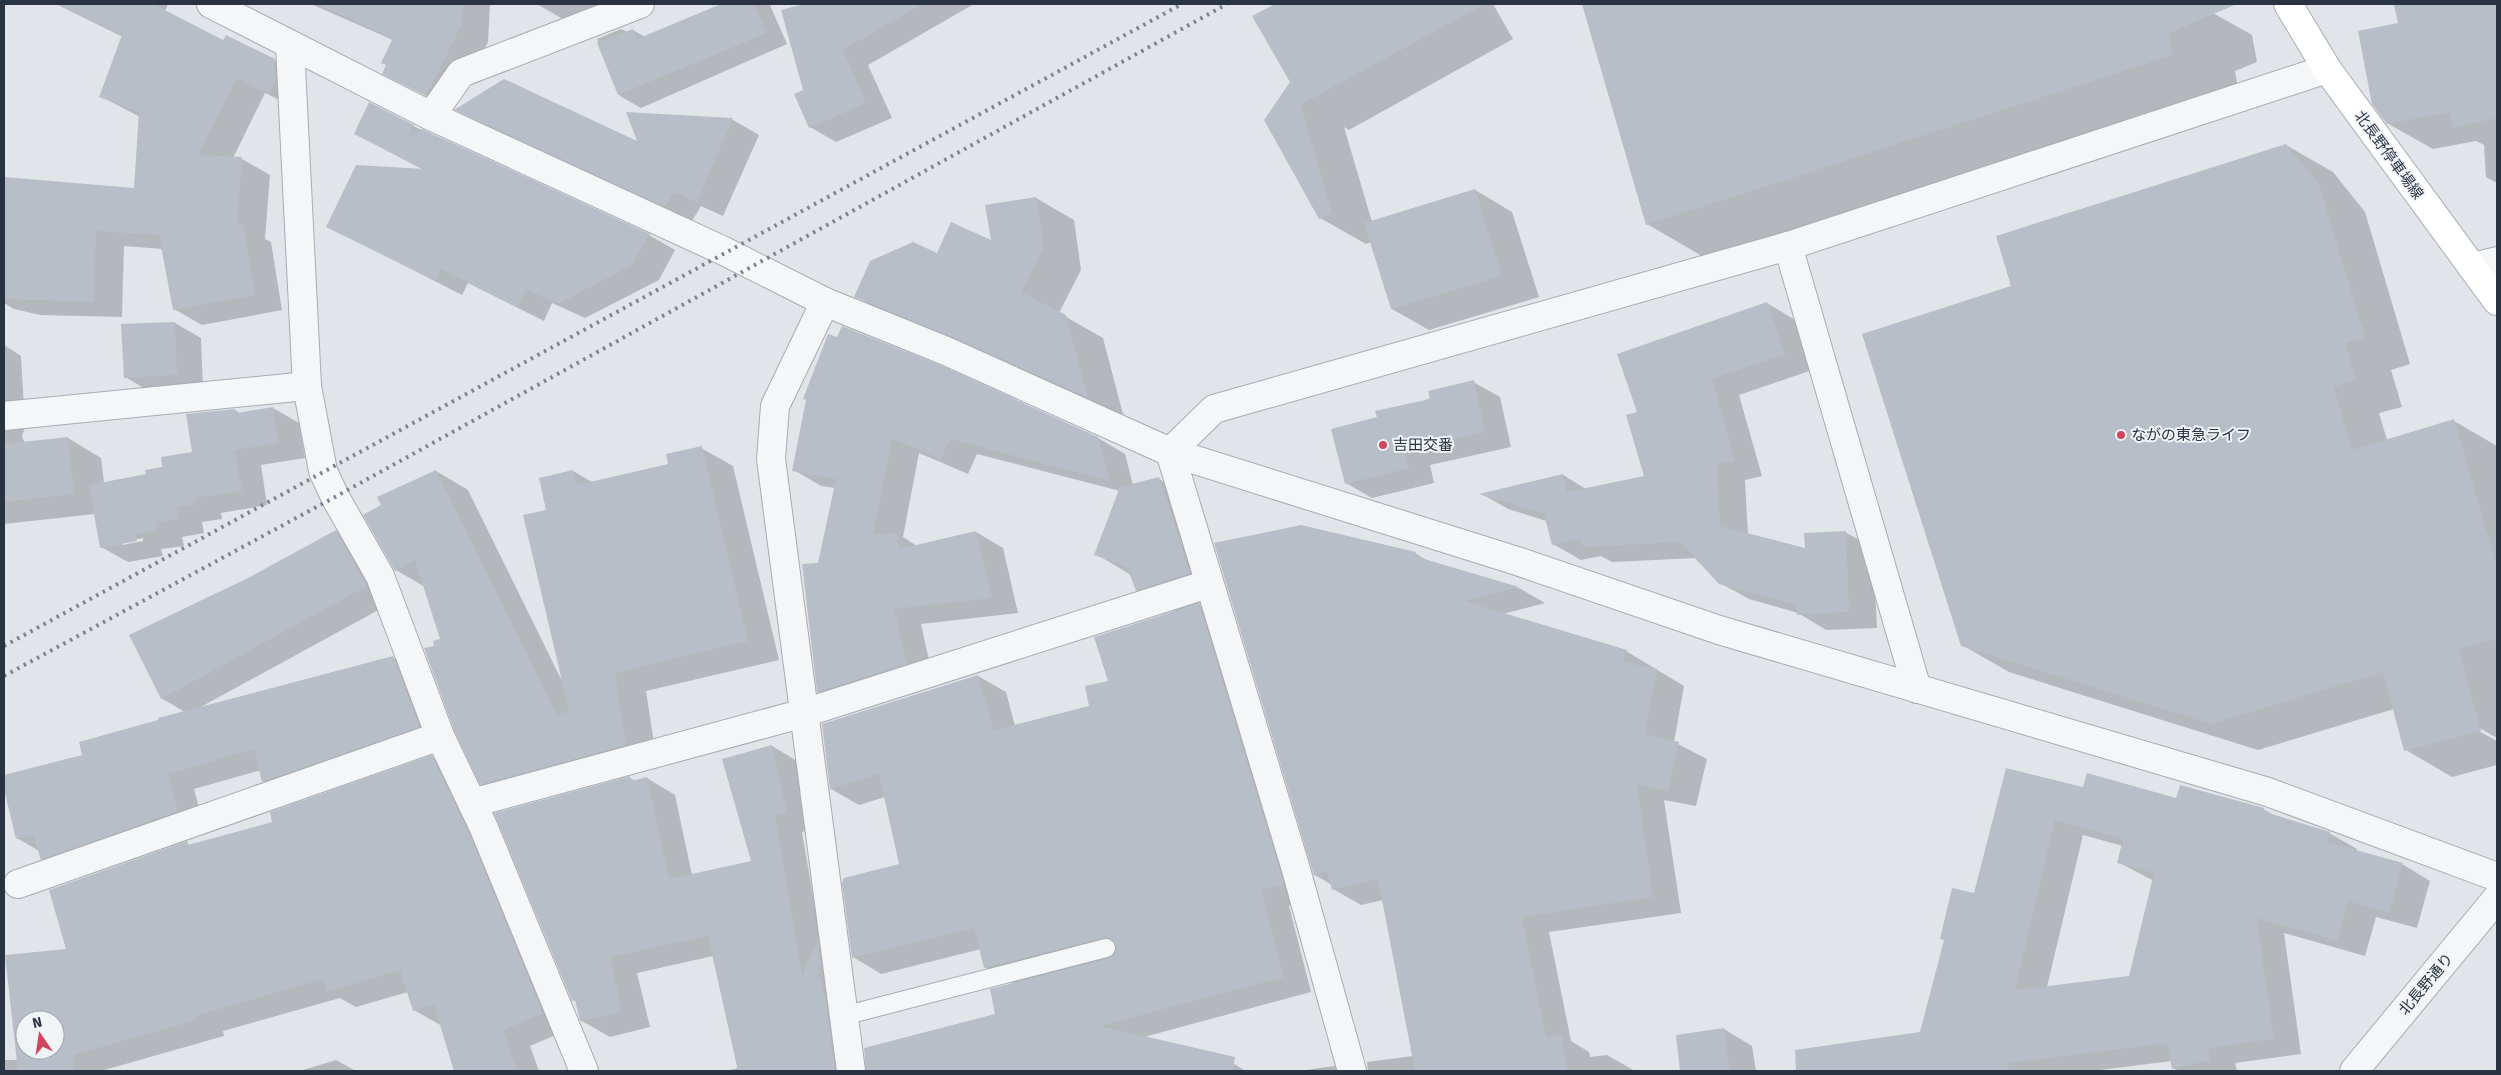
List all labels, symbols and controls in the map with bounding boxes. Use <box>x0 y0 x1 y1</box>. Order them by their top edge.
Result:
street label: 北長野停車場線 <box>2351 107 2427 203</box>
place label: ながの東急ライフ <box>2131 426 2251 444</box>
marker: ながの東急ライフ <box>2115 429 2127 441</box>
place label: 吉田交番 <box>1393 436 1453 454</box>
marker: 吉田交番 <box>1377 439 1389 451</box>
street label: 北長野通り <box>2395 949 2457 1019</box>
north arrow <box>15 1010 65 1060</box>
text: N <box>31 1013 44 1032</box>

